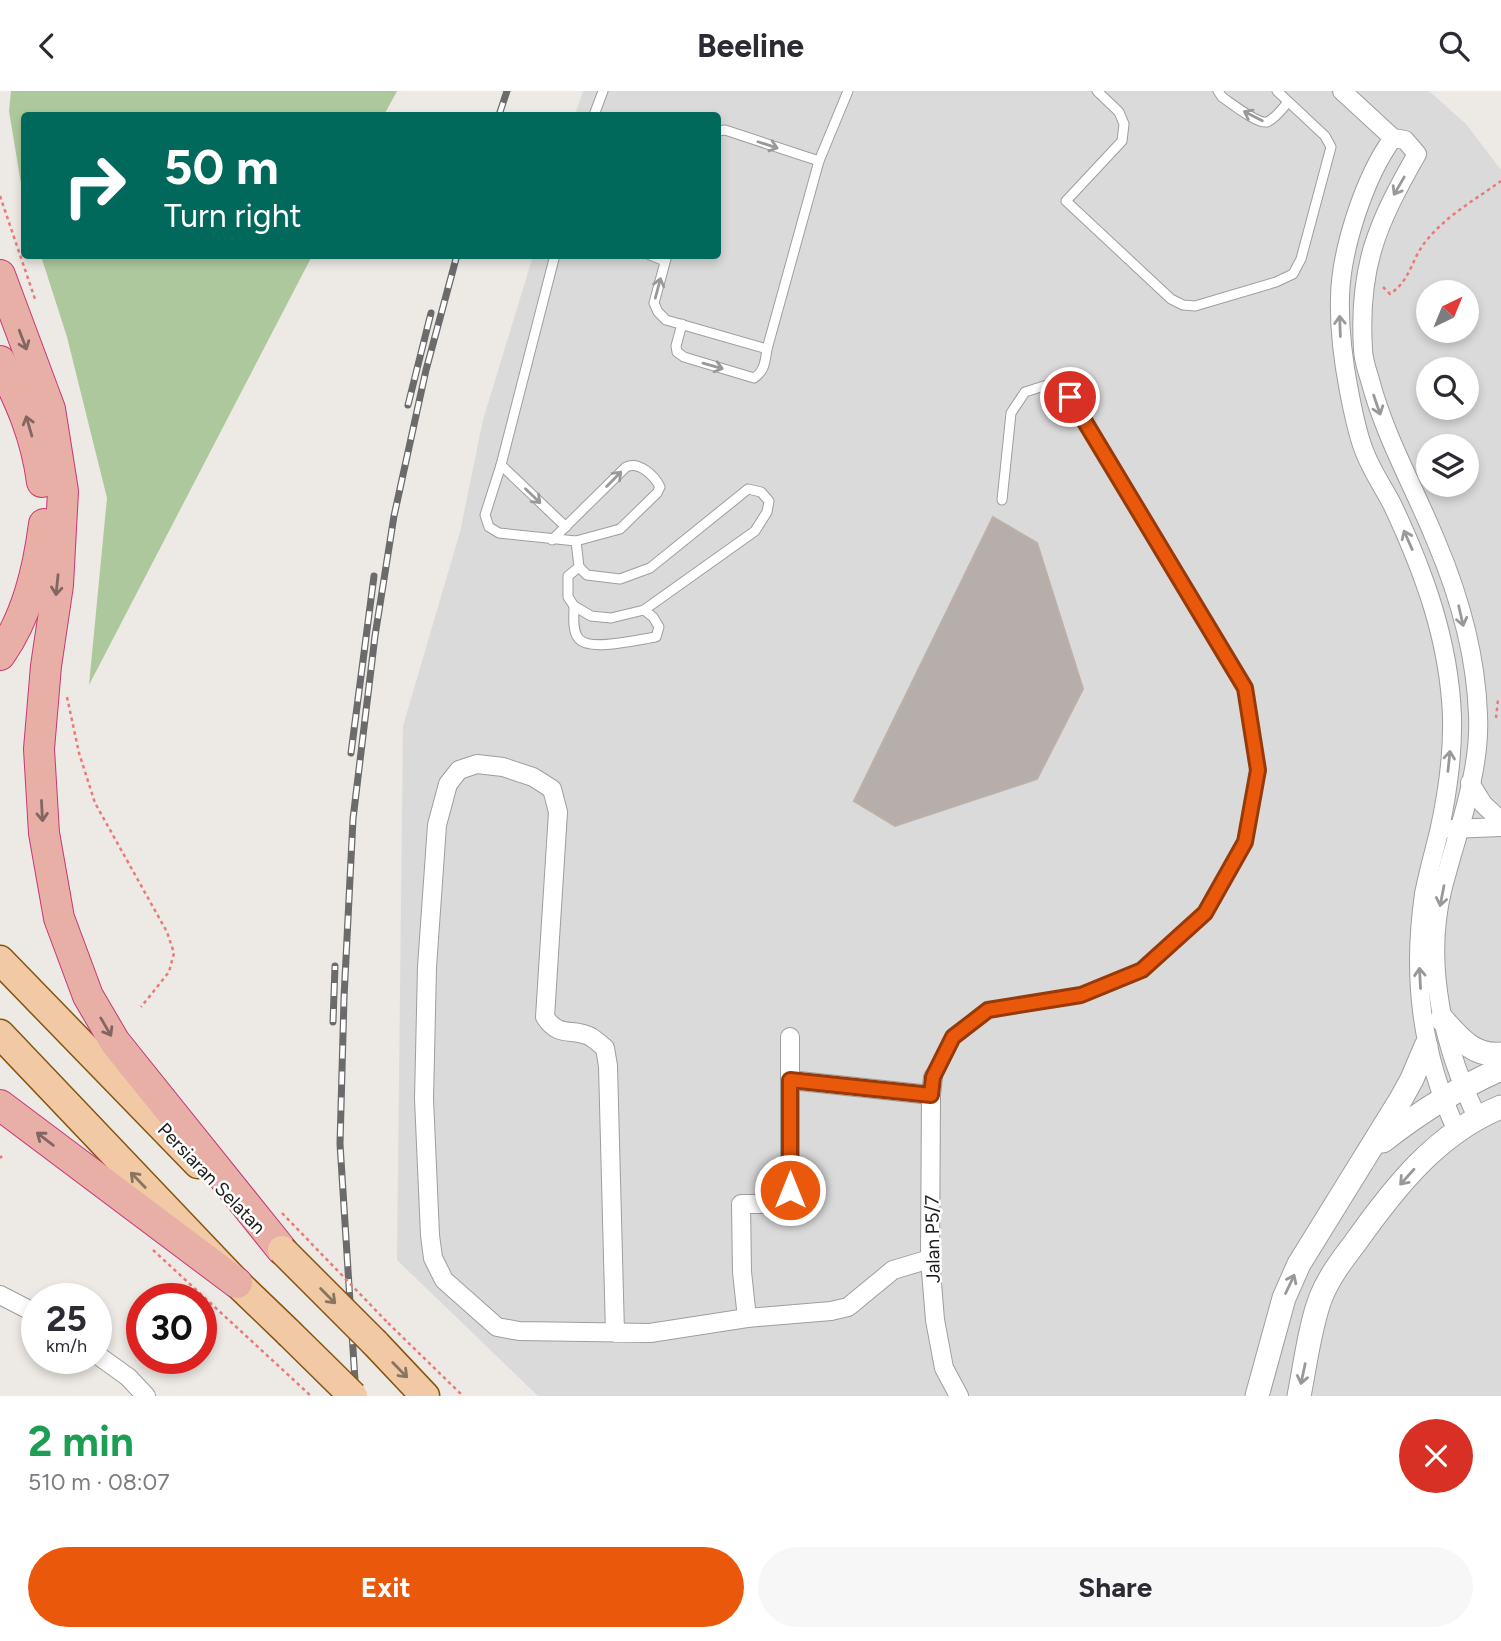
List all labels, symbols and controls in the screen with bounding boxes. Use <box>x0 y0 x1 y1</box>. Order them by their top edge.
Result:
icon: back <box>28 27 66 65</box>
text: Beeline <box>697 27 804 65</box>
icon: search <box>1435 27 1473 65</box>
one-way arrow <box>1244 109 1264 123</box>
text: 50 m <box>164 137 279 196</box>
one-way arrow <box>757 139 779 152</box>
icon: right <box>49 140 140 231</box>
one-way arrow <box>1392 176 1406 196</box>
text: Turn right <box>164 197 302 235</box>
one-way arrow <box>652 277 665 300</box>
north arrow <box>1416 280 1479 343</box>
map controls <box>1416 280 1479 497</box>
one-way arrow <box>1334 315 1347 338</box>
one-way arrow <box>17 328 30 350</box>
button: search <box>1416 357 1479 420</box>
one-way arrow <box>702 360 724 373</box>
pin <box>1040 367 1100 427</box>
icon: arrive <box>1051 378 1089 416</box>
one-way arrow <box>1372 393 1384 415</box>
one-way arrow <box>22 415 35 437</box>
button: layers <box>1416 434 1479 497</box>
one-way arrow <box>606 470 623 487</box>
one-way arrow <box>524 487 541 504</box>
one-way arrow <box>1401 530 1414 551</box>
one-way arrow <box>50 573 63 596</box>
one-way arrow <box>1455 604 1468 626</box>
one-way arrow <box>1442 750 1455 773</box>
one-way arrow <box>36 800 49 823</box>
one-way arrow <box>1435 884 1448 907</box>
one-way arrow <box>1413 967 1426 990</box>
one-way arrow <box>99 1017 113 1037</box>
street label: Persiaran Selatan <box>153 1118 270 1239</box>
one-way arrow <box>36 1132 55 1147</box>
position arrow <box>753 1153 827 1227</box>
one-way arrow <box>1399 1168 1415 1186</box>
one-way arrow <box>130 1171 147 1188</box>
street label: Jalan P5/7 <box>920 1195 945 1283</box>
one-way arrow <box>1284 1274 1297 1295</box>
speed limit sign: 30 <box>126 1283 217 1374</box>
one-way arrow <box>319 1288 336 1305</box>
text: 25 <box>46 1298 87 1340</box>
text: km/h <box>46 1335 87 1357</box>
one-way arrow <box>391 1361 408 1378</box>
one-way arrow <box>1296 1362 1310 1385</box>
text: 2 min <box>28 1416 134 1467</box>
button: close <box>1399 1419 1473 1493</box>
text: 510 m · 08:07 <box>28 1468 170 1496</box>
button: Exit <box>28 1547 744 1627</box>
button: Share <box>758 1547 1473 1627</box>

